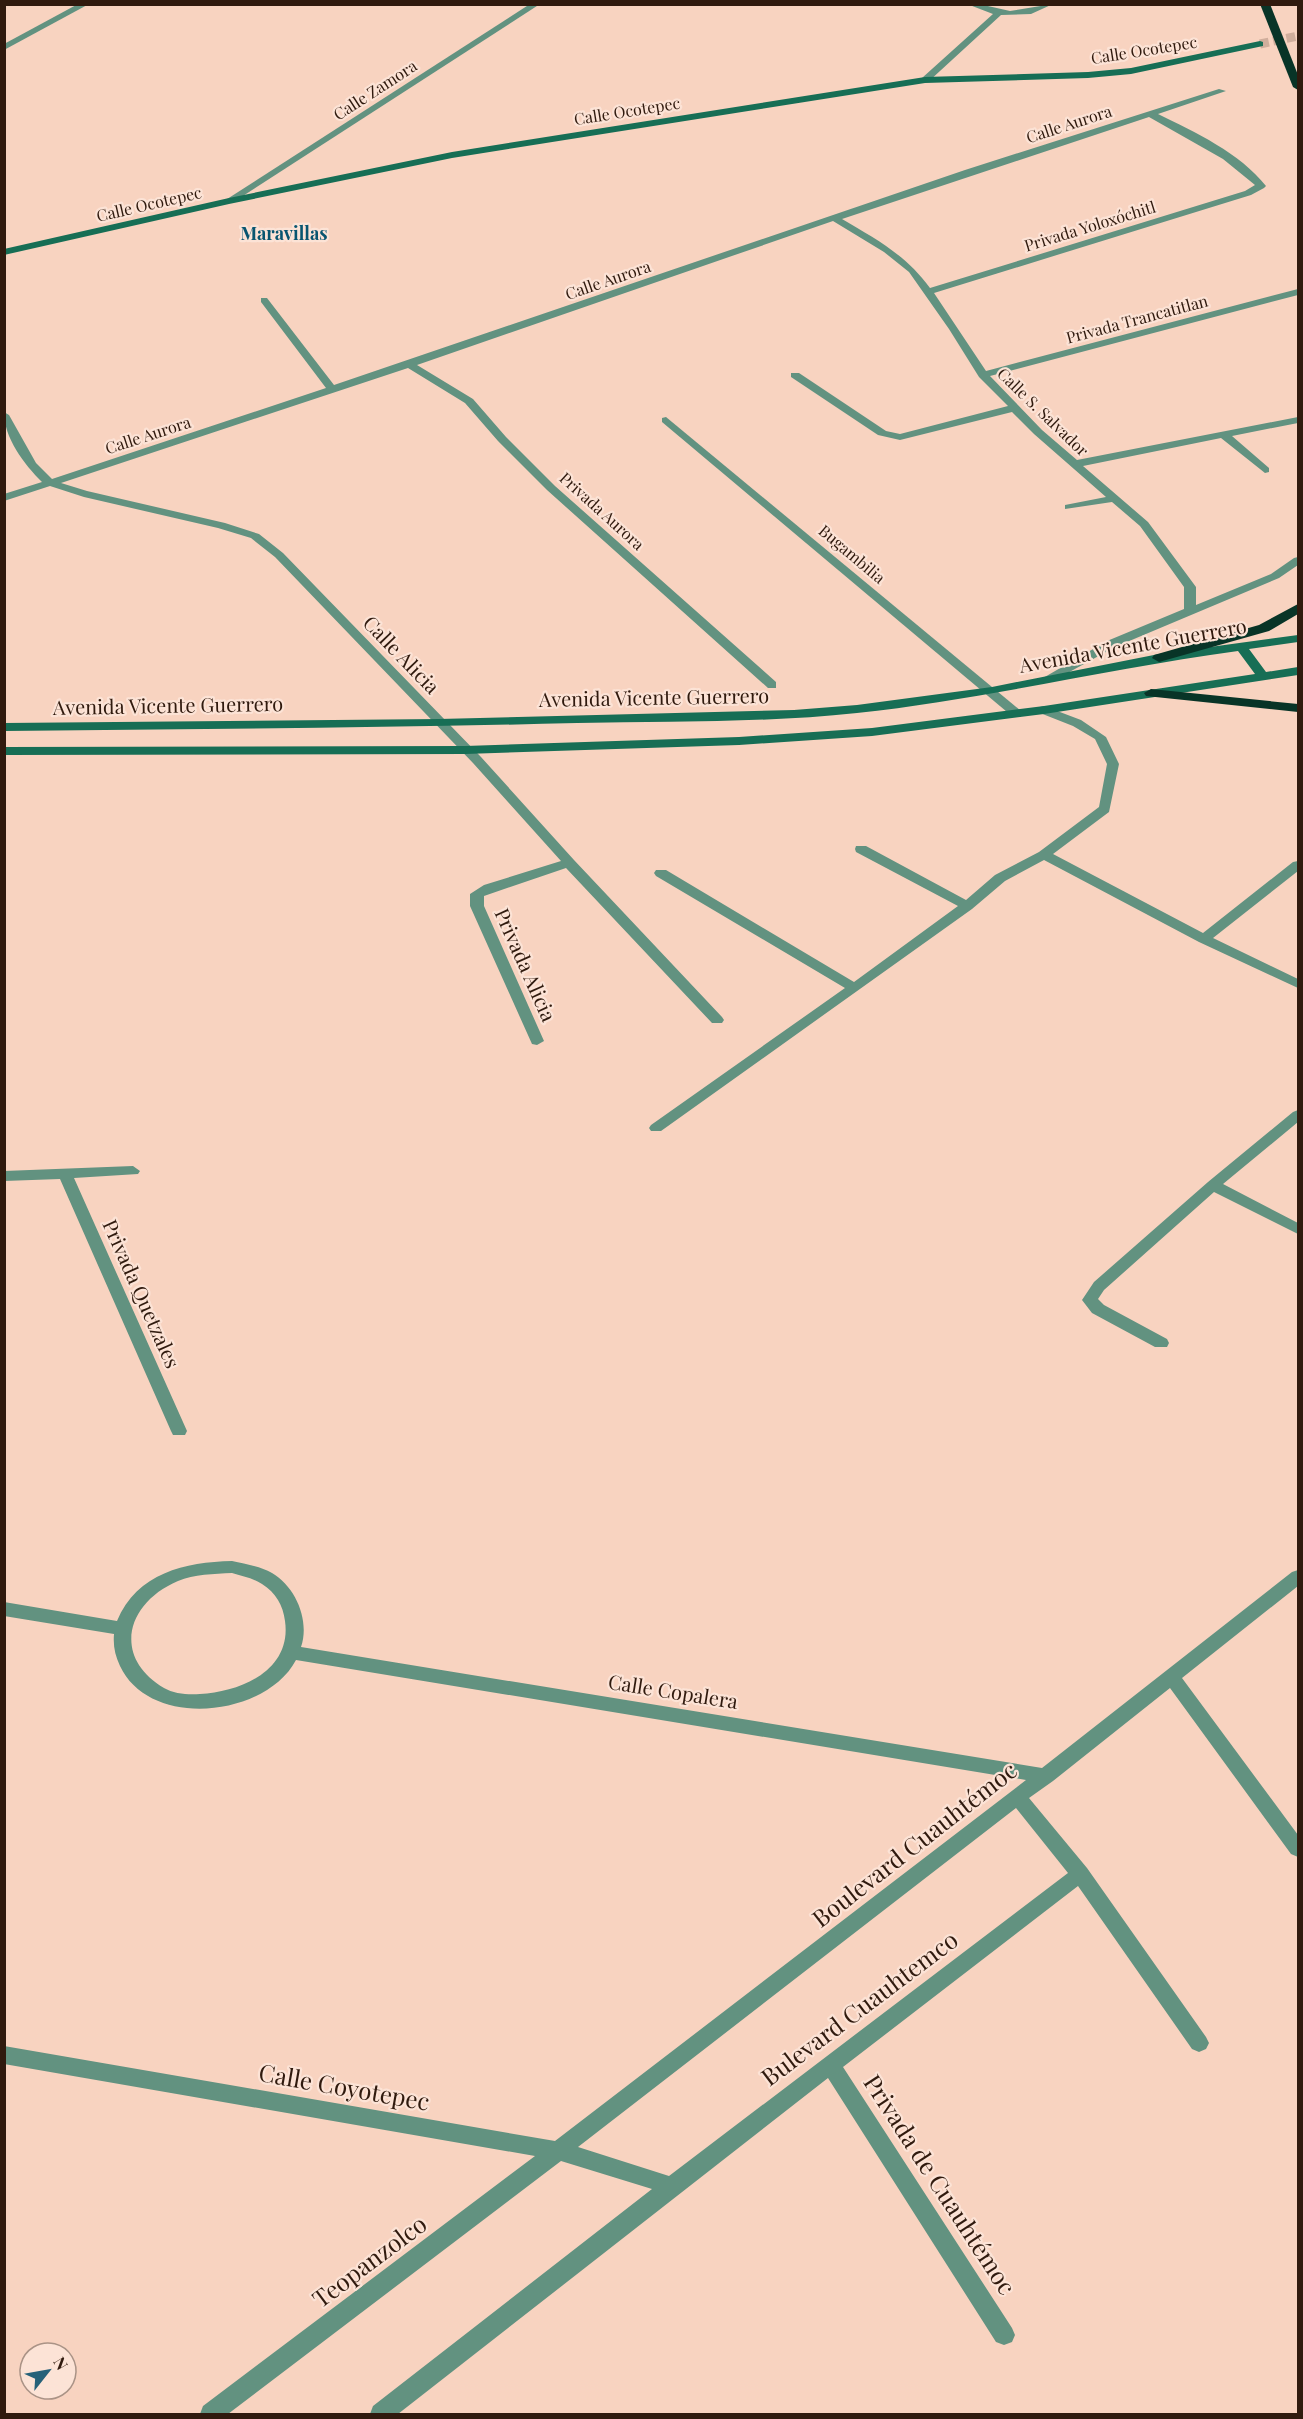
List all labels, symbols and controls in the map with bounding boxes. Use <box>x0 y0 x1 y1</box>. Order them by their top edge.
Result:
street label: Calle Ocotepec <box>1089 31 1199 68</box>
street label: Calle Zamora <box>329 55 421 124</box>
street label: Calle Ocotepec <box>572 92 682 129</box>
street label: Calle Aurora <box>1023 100 1114 147</box>
street label: Calle Ocotepec <box>94 181 204 226</box>
street label: Privada Yoloxóchitl <box>1022 195 1158 255</box>
district label: Maravillas <box>240 221 328 245</box>
street label: Calle Aurora <box>562 255 653 304</box>
street label: Privada Trancatitlan <box>1064 289 1211 348</box>
street label: Calle S. Salvador <box>993 363 1093 460</box>
street label: Calle Aurora <box>102 411 193 458</box>
street label: Privada Aurora <box>556 467 649 554</box>
street label: Bugambilia <box>815 520 890 588</box>
street label: Calle Alicia <box>358 609 446 699</box>
street label: Avenida Vicente Guerrero <box>1016 611 1249 678</box>
street label: Avenida Vicente Guerrero <box>538 681 769 712</box>
street label: Avenida Vicente Guerrero <box>52 689 283 720</box>
street label: Privada Alicia <box>489 903 563 1025</box>
street label: Privada Quetzales <box>97 1215 187 1372</box>
street label: Calle Copalera <box>606 1667 740 1714</box>
street label: Boulevard Cuauhtémoc <box>805 1753 1023 1933</box>
street label: Bulevard Cuauhtemco <box>754 1923 964 2092</box>
street label: Calle Coyotepec <box>256 2055 432 2117</box>
street label: Privada de Cuauhtémoc <box>857 2068 1024 2300</box>
street label: Teopanzolco <box>305 2207 432 2314</box>
north arrow <box>18 2341 78 2401</box>
text: N <box>49 2353 73 2374</box>

